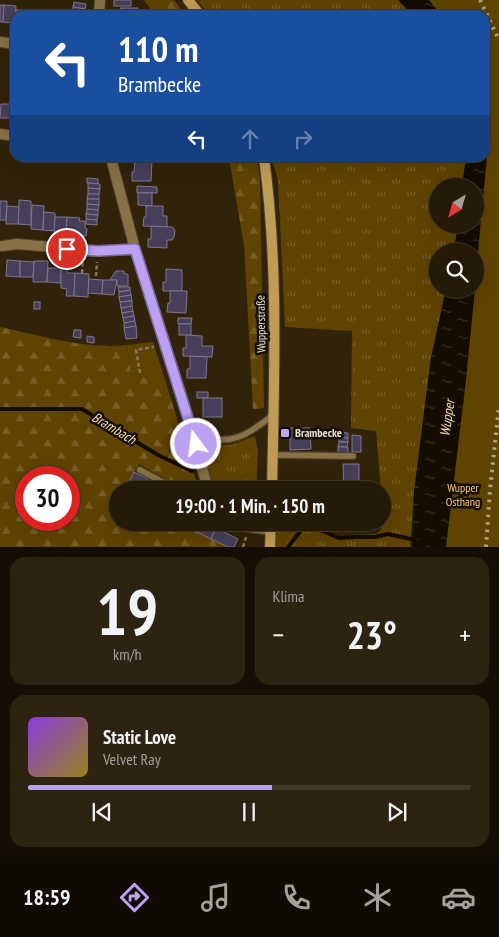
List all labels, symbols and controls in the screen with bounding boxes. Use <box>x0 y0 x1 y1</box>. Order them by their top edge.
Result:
text: 110 m <box>118 26 199 72</box>
icon: left <box>35 30 100 95</box>
text: Brambecke <box>118 70 201 98</box>
icon: left <box>183 125 211 153</box>
icon: ahead <box>236 125 264 153</box>
icon: right <box>289 125 317 153</box>
north arrow <box>429 178 484 232</box>
map controls <box>429 178 484 298</box>
pin <box>46 228 88 270</box>
icon: arrive <box>53 235 81 263</box>
button: search <box>429 243 484 298</box>
street label: Wupperstraße <box>252 295 269 353</box>
water label: Wupper <box>436 396 459 437</box>
water label: Brambach <box>89 408 140 448</box>
position arrow <box>169 417 221 469</box>
place label: Brambecke <box>295 425 342 440</box>
marker: Brambecke <box>279 427 291 439</box>
speed limit sign: 30 <box>15 466 80 531</box>
park label: Wupper Osthang <box>446 480 480 509</box>
text: 19:00 · 1 Min. · 150 m <box>175 494 325 518</box>
text: 19 <box>96 569 158 653</box>
text: Klima <box>273 586 304 606</box>
text: 23° <box>347 610 397 659</box>
text: − <box>273 616 284 653</box>
text: + <box>459 616 471 653</box>
text: km/h <box>113 644 141 664</box>
text: Static Love <box>103 725 176 749</box>
text: Velvet Ray <box>103 749 161 769</box>
icon: previous <box>88 798 116 826</box>
icon: pause <box>235 798 263 826</box>
icon: next <box>383 798 411 826</box>
icon: directions <box>117 880 152 915</box>
icon: music <box>198 880 233 915</box>
icon: phone <box>279 880 314 915</box>
icon: climate <box>360 880 395 915</box>
icon: car <box>441 880 476 915</box>
text: 18:59 <box>23 883 71 911</box>

